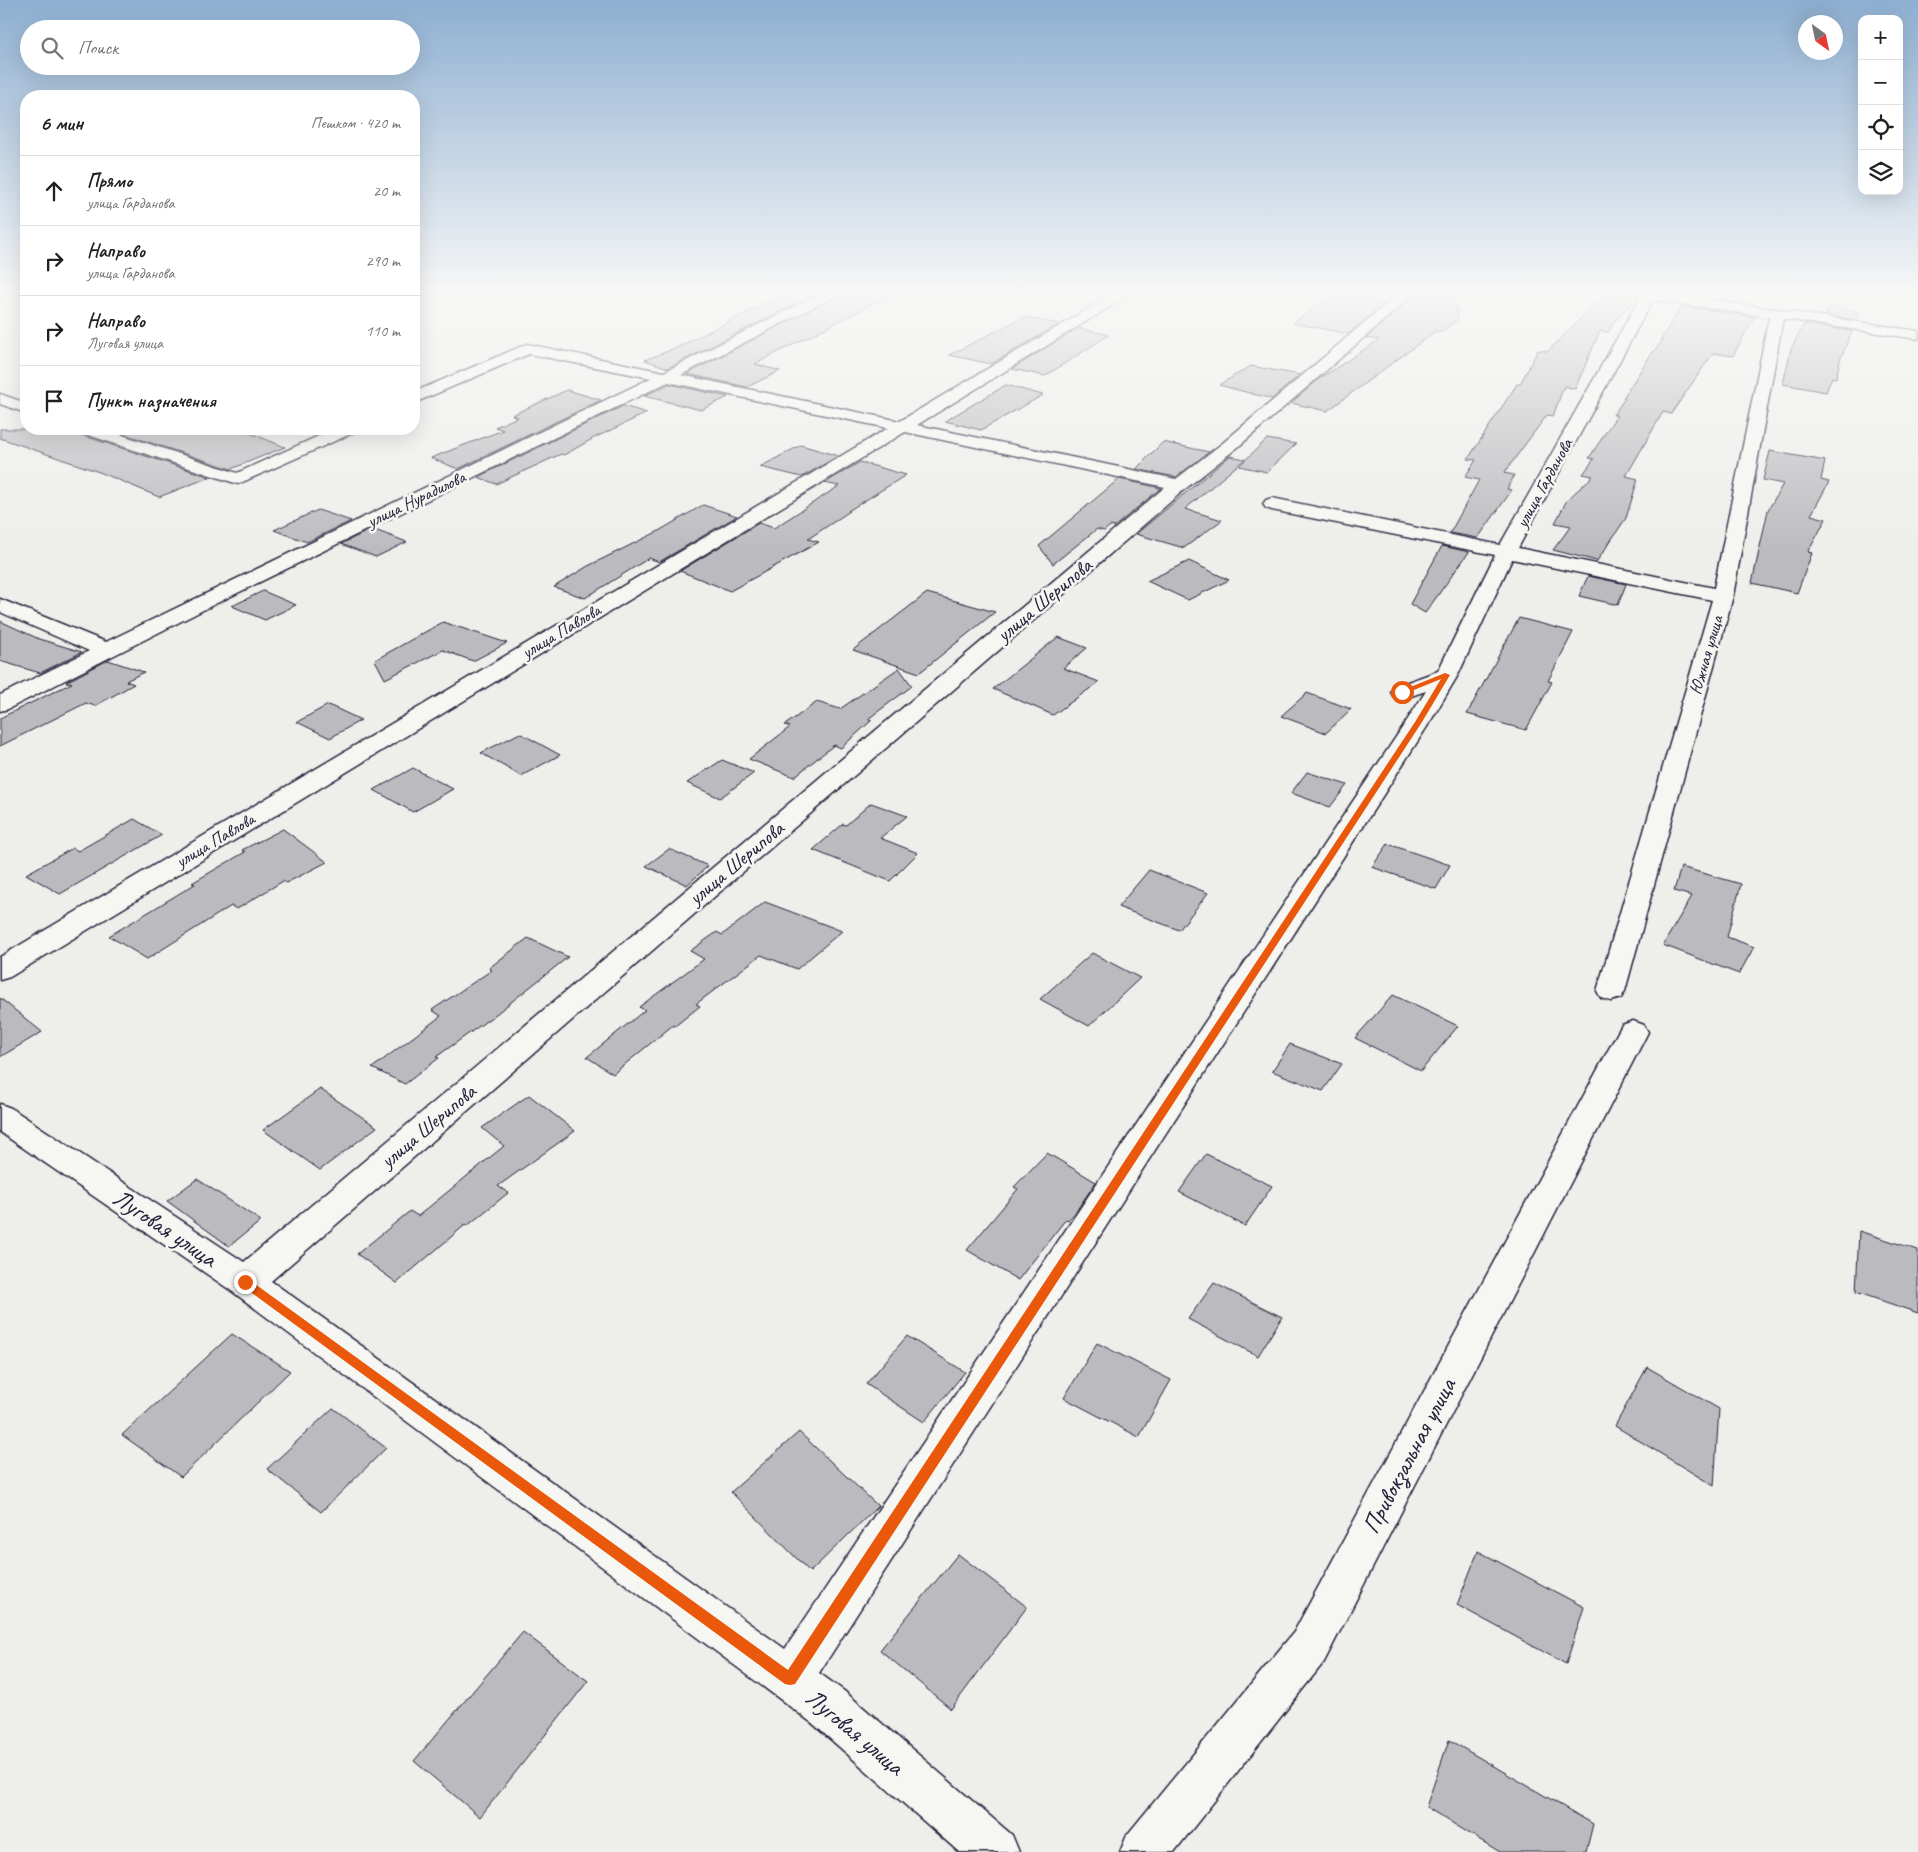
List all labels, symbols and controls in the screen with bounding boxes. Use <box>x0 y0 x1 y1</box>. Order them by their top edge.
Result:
north arrow <box>1798 15 1843 60</box>
map controls <box>1858 15 1903 195</box>
button: + <box>1858 15 1903 60</box>
search box <box>20 20 420 75</box>
icon: search <box>38 34 66 62</box>
text: Поиск <box>78 36 118 60</box>
button: − <box>1858 60 1903 105</box>
button: locate <box>1858 105 1903 150</box>
text: 6 мин <box>40 110 83 136</box>
text: Пешком · 420 m <box>311 113 400 133</box>
button: layers <box>1858 150 1903 195</box>
text: Прямо <box>87 169 132 193</box>
icon: ahead <box>40 177 68 205</box>
text: 20 m <box>373 181 400 201</box>
text: улица Гарданова <box>87 193 174 213</box>
text: Направо <box>87 239 145 263</box>
icon: right <box>40 247 68 275</box>
text: 290 m <box>366 251 400 271</box>
text: улица Гарданова <box>87 263 174 283</box>
text: Направо <box>87 309 145 333</box>
icon: right <box>40 317 68 345</box>
text: 110 m <box>366 321 400 341</box>
text: Луговая улица <box>87 333 163 353</box>
icon: arrive <box>40 387 68 415</box>
text: Пункт назначения <box>87 389 216 413</box>
street label: улица Гарданова <box>1510 434 1578 532</box>
street label: улица Нурадилова <box>362 465 470 533</box>
street label: улица Шерипова <box>989 551 1098 649</box>
street label: улица Павлова <box>517 598 606 664</box>
street label: Южная улица <box>1684 611 1728 697</box>
route start <box>1391 681 1414 704</box>
street label: улица Павлова <box>171 807 260 873</box>
street label: улица Шерипова <box>681 814 790 912</box>
street label: улица Шерипова <box>373 1077 482 1175</box>
street label: Луговая улица <box>107 1182 225 1276</box>
route end <box>234 1271 257 1294</box>
street label: Привокзальная улица <box>1355 1371 1465 1540</box>
street label: Луговая улица <box>799 1682 912 1784</box>

